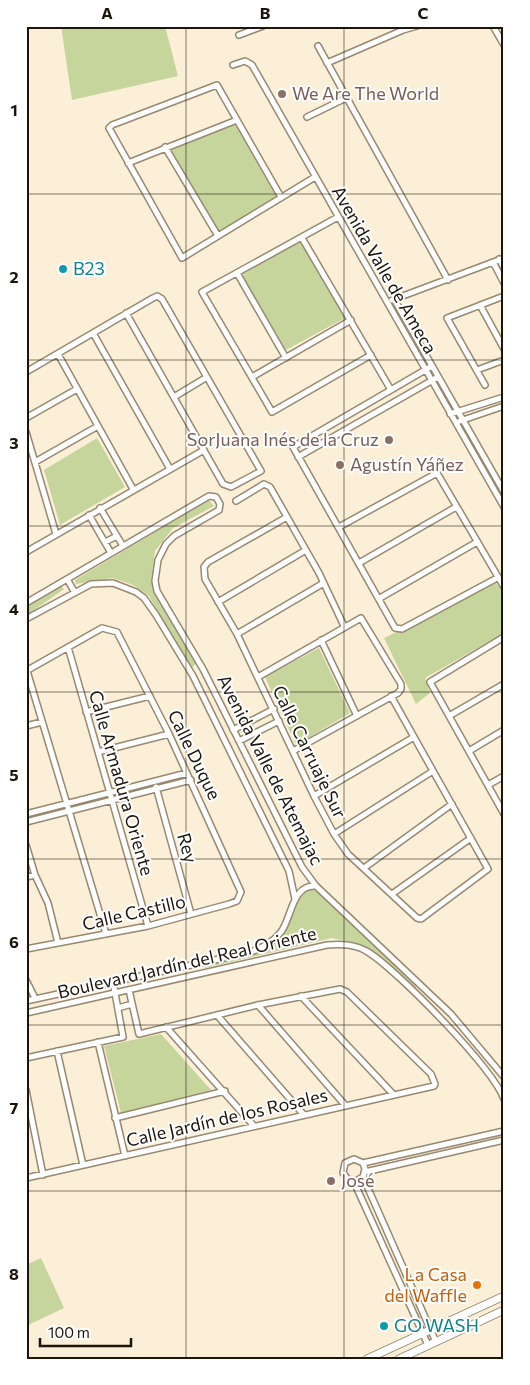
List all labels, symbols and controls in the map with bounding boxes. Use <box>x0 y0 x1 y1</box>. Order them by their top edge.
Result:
text: A <box>101 3 113 22</box>
text: B <box>260 3 271 22</box>
text: C <box>418 3 429 22</box>
place label: We Are The World <box>292 82 439 104</box>
marker: We Are The World <box>276 88 288 100</box>
text: 1 <box>10 100 18 119</box>
street label: Avenida Valle de Ameca <box>328 181 442 358</box>
place label: B23 <box>73 257 105 279</box>
marker: B23 <box>57 263 69 275</box>
text: 2 <box>9 267 19 286</box>
place label: SorJuana Inés de la Cruz <box>187 428 379 450</box>
text: 3 <box>9 433 19 452</box>
marker: SorJuana Inés de la Cruz <box>383 434 395 446</box>
place label: Agustín Yáñez <box>350 453 464 475</box>
marker: Agustín Yáñez <box>334 459 346 471</box>
text: 4 <box>9 599 19 618</box>
street label: Avenida Valle de Atemajac <box>213 671 329 869</box>
street label: Calle Carruaje Sur <box>268 682 352 821</box>
street label: Calle Armadura Oriente <box>85 687 159 878</box>
street label: Calle Duque <box>164 706 226 803</box>
text: 5 <box>9 765 19 784</box>
street label: Rey <box>173 830 203 865</box>
street label: Calle Castillo <box>80 889 188 935</box>
street label: Boulevard Jardín del Real Oriente <box>55 921 318 1003</box>
text: 6 <box>9 932 19 951</box>
street label: Calle Jardín de los Rosales <box>124 1083 330 1151</box>
text: 7 <box>10 1098 19 1117</box>
place label: José <box>341 1169 375 1191</box>
marker: José <box>325 1175 337 1187</box>
place label: La Casa del Waffle <box>384 1263 467 1306</box>
text: 8 <box>9 1264 19 1283</box>
marker: La Casa del Waffle <box>471 1279 483 1291</box>
place label: GO WASH <box>394 1314 479 1336</box>
scale bar <box>40 1315 131 1347</box>
marker: GO WASH <box>378 1320 390 1332</box>
text: 100 m <box>48 1323 90 1341</box>

